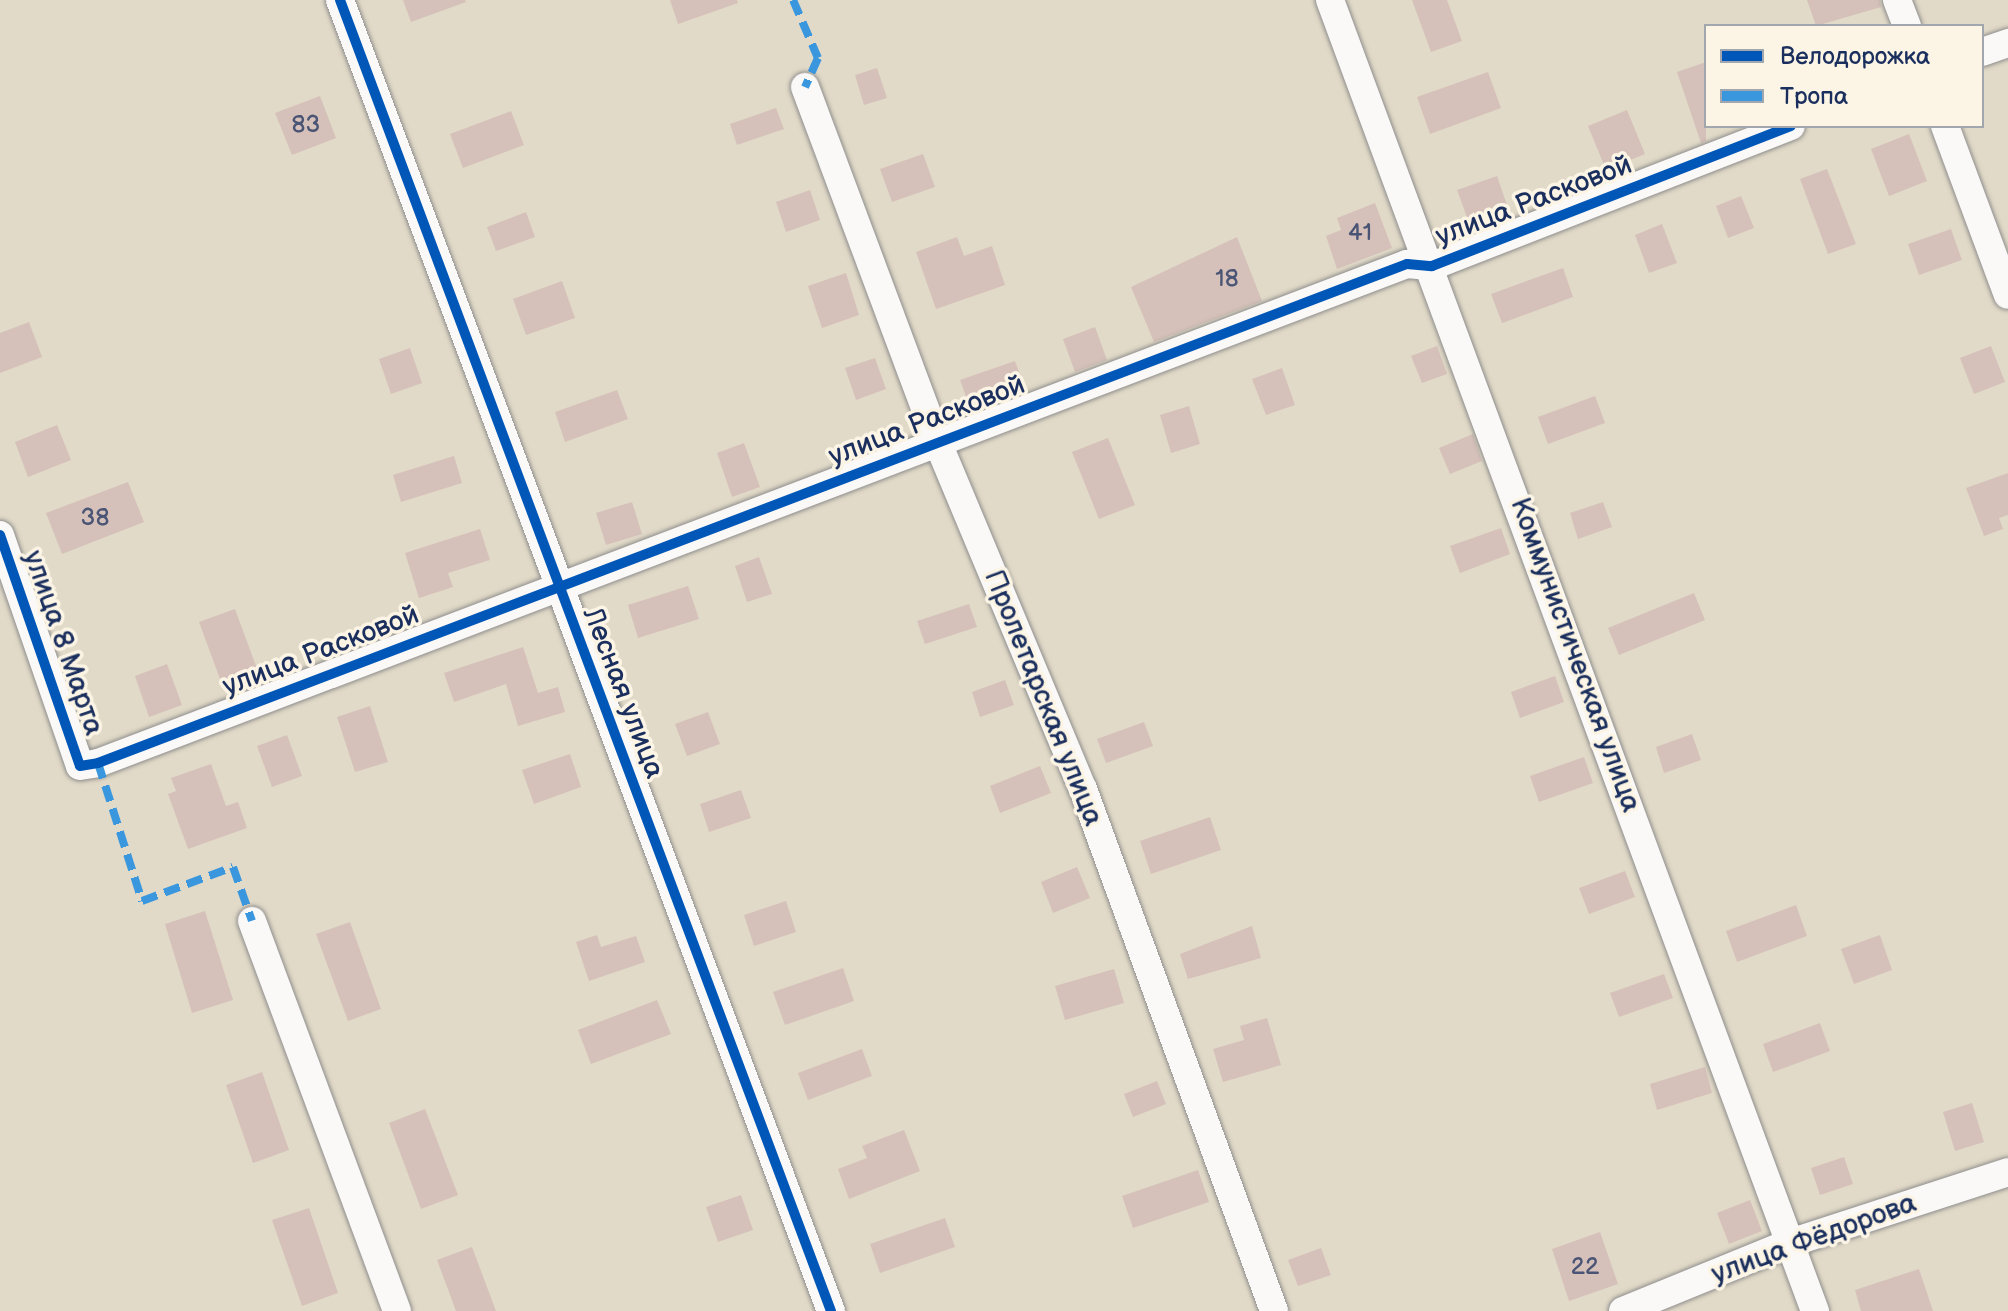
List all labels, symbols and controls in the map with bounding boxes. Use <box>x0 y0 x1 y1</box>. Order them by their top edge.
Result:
legend <box>1704 24 1984 128</box>
text: Велодорожка <box>1780 42 1930 71</box>
text: Тропа <box>1780 82 1848 111</box>
house number: 83 <box>292 111 320 139</box>
street label: улица Расковой <box>1431 148 1637 254</box>
house number: 41 <box>1348 219 1372 247</box>
house number: 18 <box>1215 265 1239 293</box>
street label: улица Расковой <box>824 368 1030 474</box>
street label: Коммунистическая улица <box>1502 493 1648 817</box>
house number: 38 <box>81 504 109 532</box>
street label: улица 8 Марта <box>16 546 110 740</box>
street label: Пролетарская улица <box>976 565 1110 831</box>
street label: улица Расковой <box>218 598 424 704</box>
street label: Лесная улица <box>575 603 671 783</box>
street label: улица Фёдорова <box>1707 1186 1921 1292</box>
house number: 22 <box>1571 1253 1599 1281</box>

